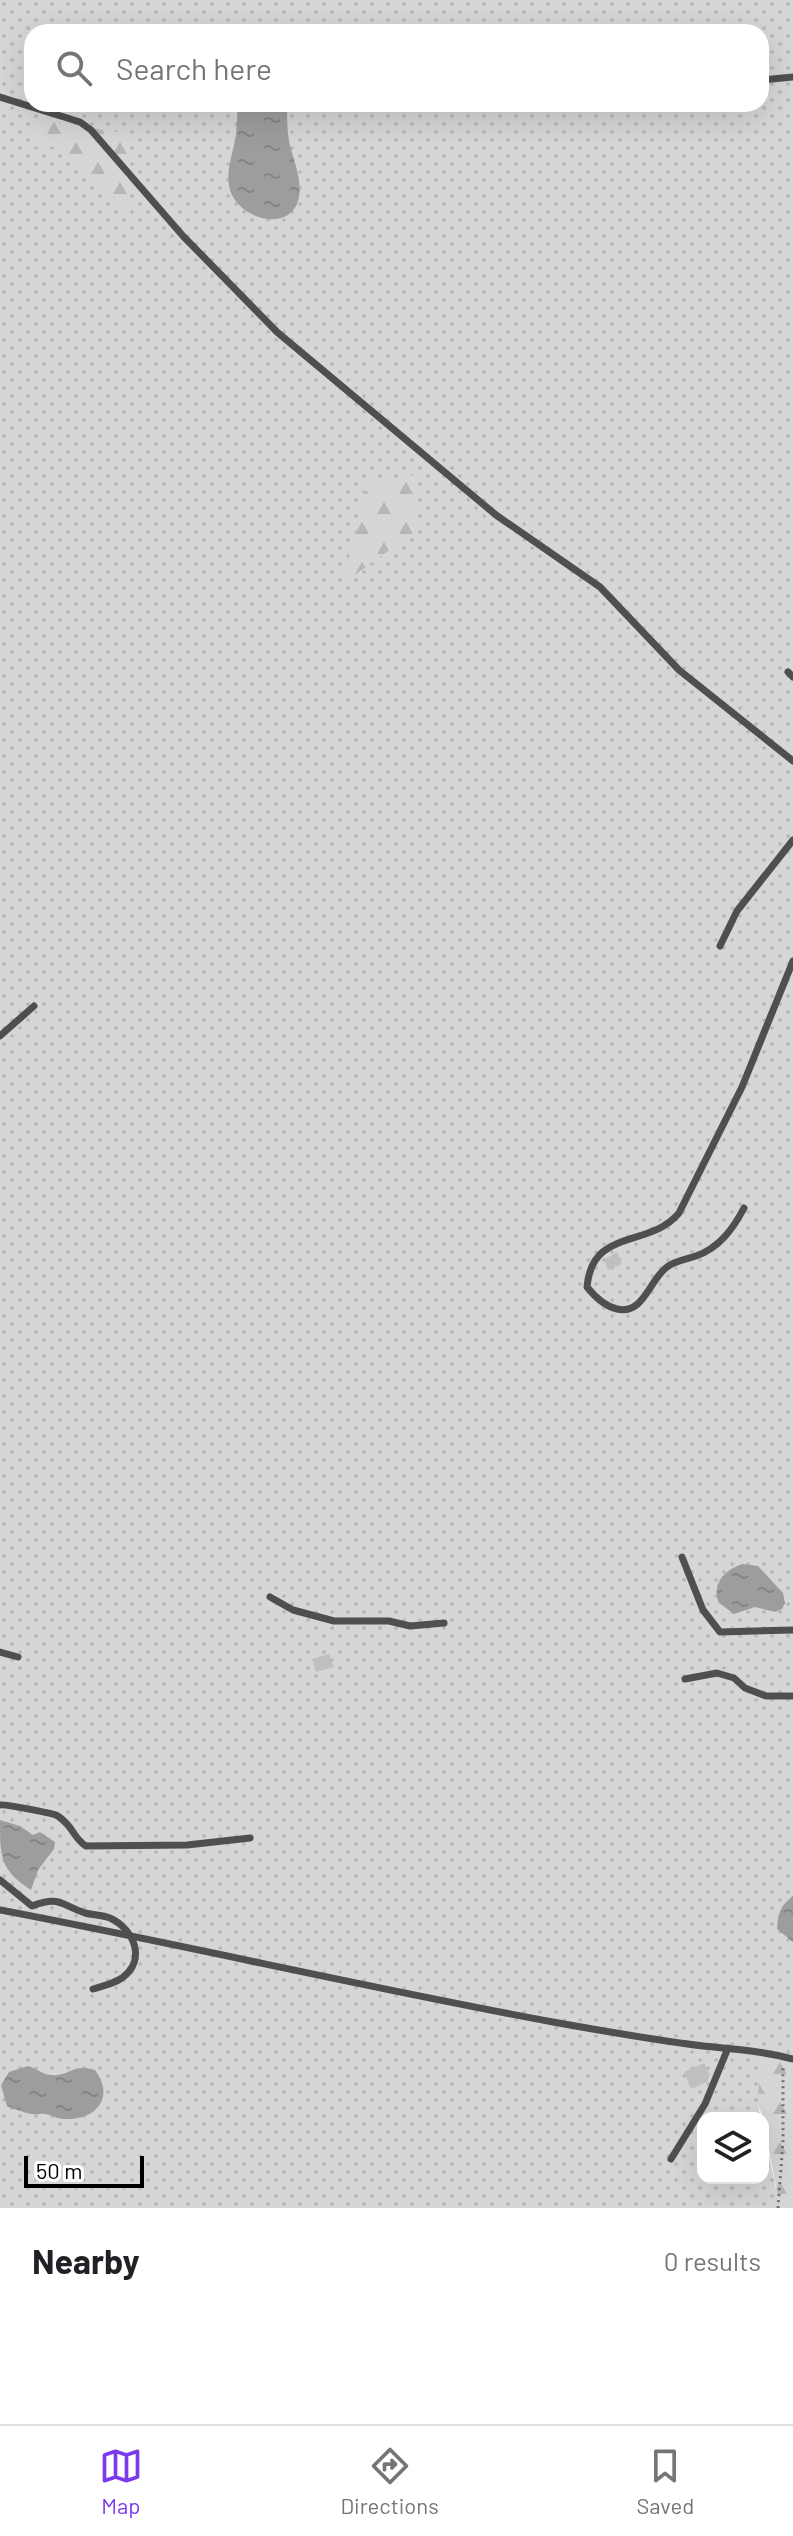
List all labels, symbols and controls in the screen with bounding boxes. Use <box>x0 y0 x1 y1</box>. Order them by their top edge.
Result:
search box <box>24 24 769 112</box>
icon: search <box>52 46 96 90</box>
text: Search here <box>116 50 272 86</box>
map controls <box>697 2112 769 2184</box>
button: layers <box>697 2112 769 2184</box>
scale bar <box>24 2152 144 2188</box>
text: 50 m <box>36 2157 82 2183</box>
text: Nearby <box>32 2240 140 2281</box>
text: 0 results <box>664 2245 761 2276</box>
tab: Map <box>99 2444 143 2518</box>
tab: Directions <box>340 2444 439 2518</box>
tab: Saved <box>636 2444 694 2518</box>

